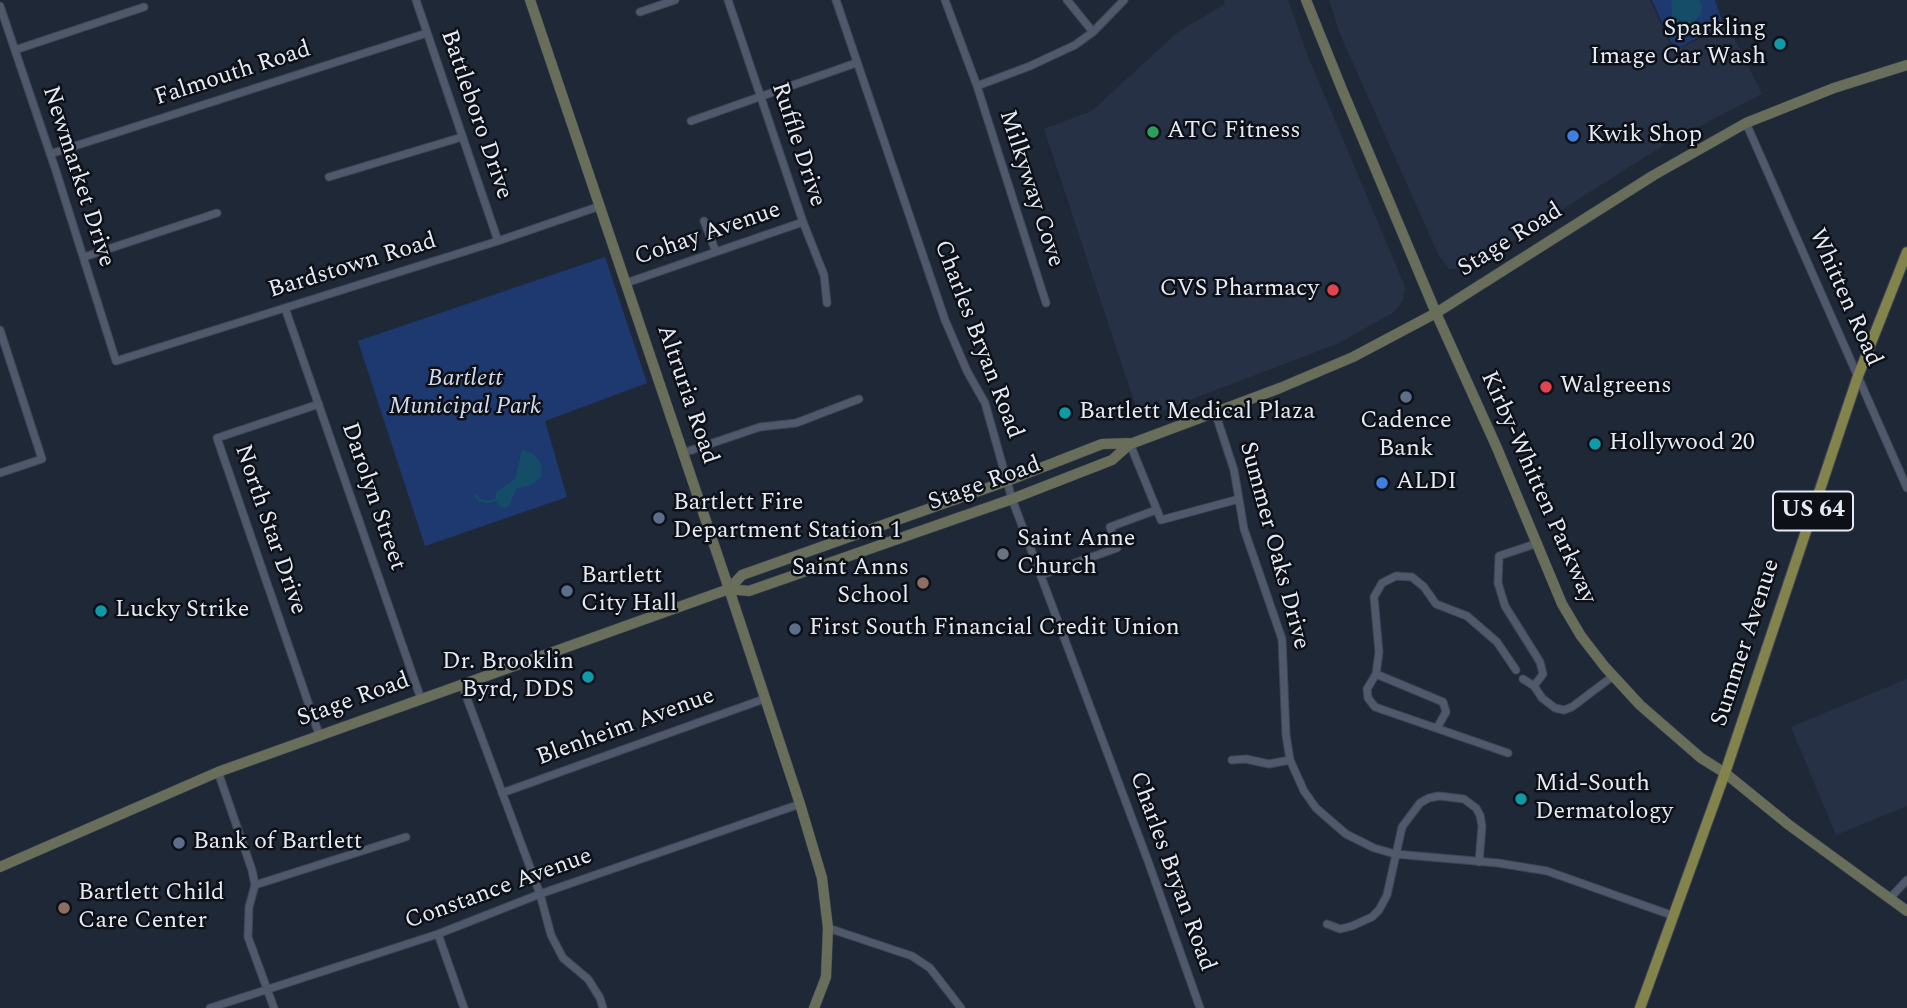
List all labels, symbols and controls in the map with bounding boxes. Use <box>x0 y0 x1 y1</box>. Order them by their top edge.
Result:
place label: Sparkling Image Car Wash <box>1590 16 1766 72</box>
street label: Battleboro Drive <box>433 27 517 203</box>
street label: Falmouth Road <box>151 36 315 114</box>
marker: Sparkling Image Car Wash <box>1772 36 1788 52</box>
street label: Ruffle Drive <box>763 79 831 211</box>
street label: Newmarket Drive <box>34 83 120 271</box>
street label: Milkyway Cove <box>991 107 1069 271</box>
place label: ATC Fitness <box>1167 118 1301 146</box>
place label: Kwik Shop <box>1587 122 1702 150</box>
marker: ATC Fitness <box>1145 124 1161 140</box>
marker: Kwik Shop <box>1565 128 1581 144</box>
street label: Cohay Avenue <box>631 197 785 273</box>
street label: Stage Road <box>1453 198 1569 284</box>
street label: Whitten Road <box>1801 225 1887 371</box>
street label: Bardstown Road <box>265 228 441 306</box>
street label: Charles Bryan Road <box>926 237 1028 443</box>
place label: CVS Pharmacy <box>1160 276 1319 304</box>
marker: CVS Pharmacy <box>1325 282 1341 298</box>
street label: Altruria Road <box>649 322 723 468</box>
park label: Bartlett Municipal Park <box>389 366 541 422</box>
street label: Kirby-Whitten Parkway <box>1473 367 1601 609</box>
place label: Walgreens <box>1560 373 1672 401</box>
marker: Walgreens <box>1538 379 1554 395</box>
marker: Cadence Bank <box>1398 389 1414 405</box>
place label: Bartlett Medical Plaza <box>1079 399 1315 427</box>
marker: Bartlett Medical Plaza <box>1057 405 1073 421</box>
place label: Cadence Bank <box>1360 408 1452 464</box>
street label: Darolyn Street <box>333 419 411 575</box>
place label: Hollywood 20 <box>1609 430 1755 458</box>
marker: Hollywood 20 <box>1587 436 1603 452</box>
street label: Summer Oaks Drive <box>1231 439 1315 653</box>
street label: North Star Drive <box>226 441 312 619</box>
street label: Stage Road <box>925 451 1045 519</box>
place label: ALDI <box>1396 469 1457 497</box>
marker: ALDI <box>1374 475 1390 491</box>
place label: Bartlett Fire Department Station 1 <box>673 490 902 546</box>
road number: US 64 <box>1773 491 1853 530</box>
marker: Bartlett Fire Department Station 1 <box>651 510 667 526</box>
place label: Saint Anne Church <box>1017 526 1135 582</box>
marker: Saint Anne Church <box>995 546 1011 562</box>
place label: Saint Anns School <box>792 555 909 611</box>
street label: Summer Avenue <box>1706 556 1788 730</box>
place label: Bartlett City Hall <box>581 563 677 619</box>
marker: Saint Anns School <box>915 575 931 591</box>
marker: Bartlett City Hall <box>559 583 575 599</box>
place label: Lucky Strike <box>115 597 249 625</box>
marker: Lucky Strike <box>93 603 109 619</box>
place label: First South Financial Credit Union <box>809 615 1180 643</box>
marker: First South Financial Credit Union <box>787 621 803 637</box>
place label: Dr. Brooklin Byrd, DDS <box>442 649 574 705</box>
street label: Stage Road <box>294 667 414 735</box>
marker: Dr. Brooklin Byrd, DDS <box>580 669 596 685</box>
street label: Blenheim Avenue <box>533 682 719 774</box>
street label: Charles Bryan Road <box>1122 768 1220 976</box>
place label: Mid-South Dermatology <box>1535 771 1673 827</box>
marker: Mid-South Dermatology <box>1513 791 1529 807</box>
place label: Bank of Bartlett <box>193 829 362 857</box>
marker: Bank of Bartlett <box>171 835 187 851</box>
street label: Constance Avenue <box>402 843 596 937</box>
place label: Bartlett Child Care Center <box>78 880 224 936</box>
marker: Bartlett Child Care Center <box>56 900 72 916</box>

